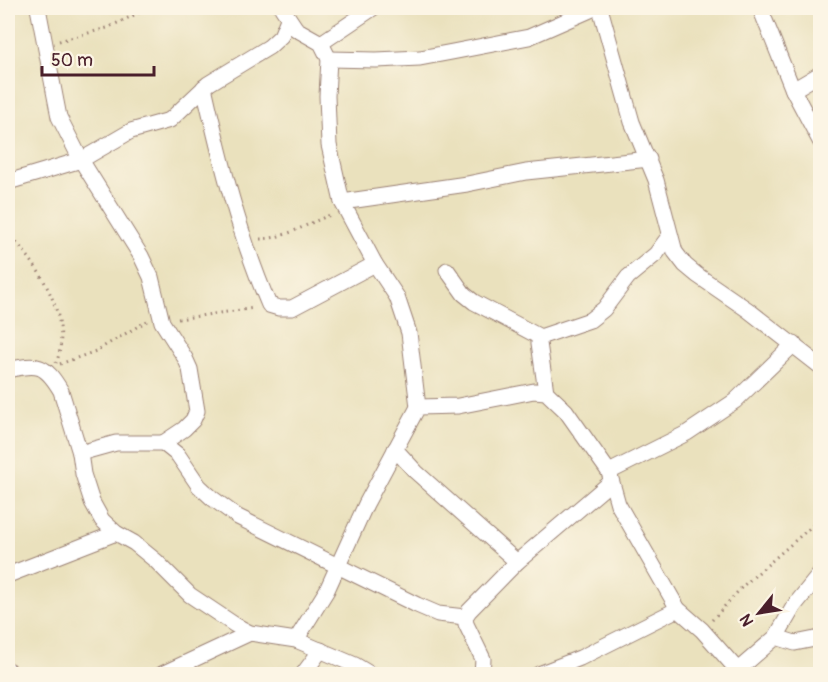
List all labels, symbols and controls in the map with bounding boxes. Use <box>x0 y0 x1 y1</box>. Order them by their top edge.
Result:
scale bar <box>42 39 154 77</box>
text: 50 m <box>51 49 93 72</box>
north arrow <box>729 583 789 643</box>
text: N <box>735 610 758 630</box>

